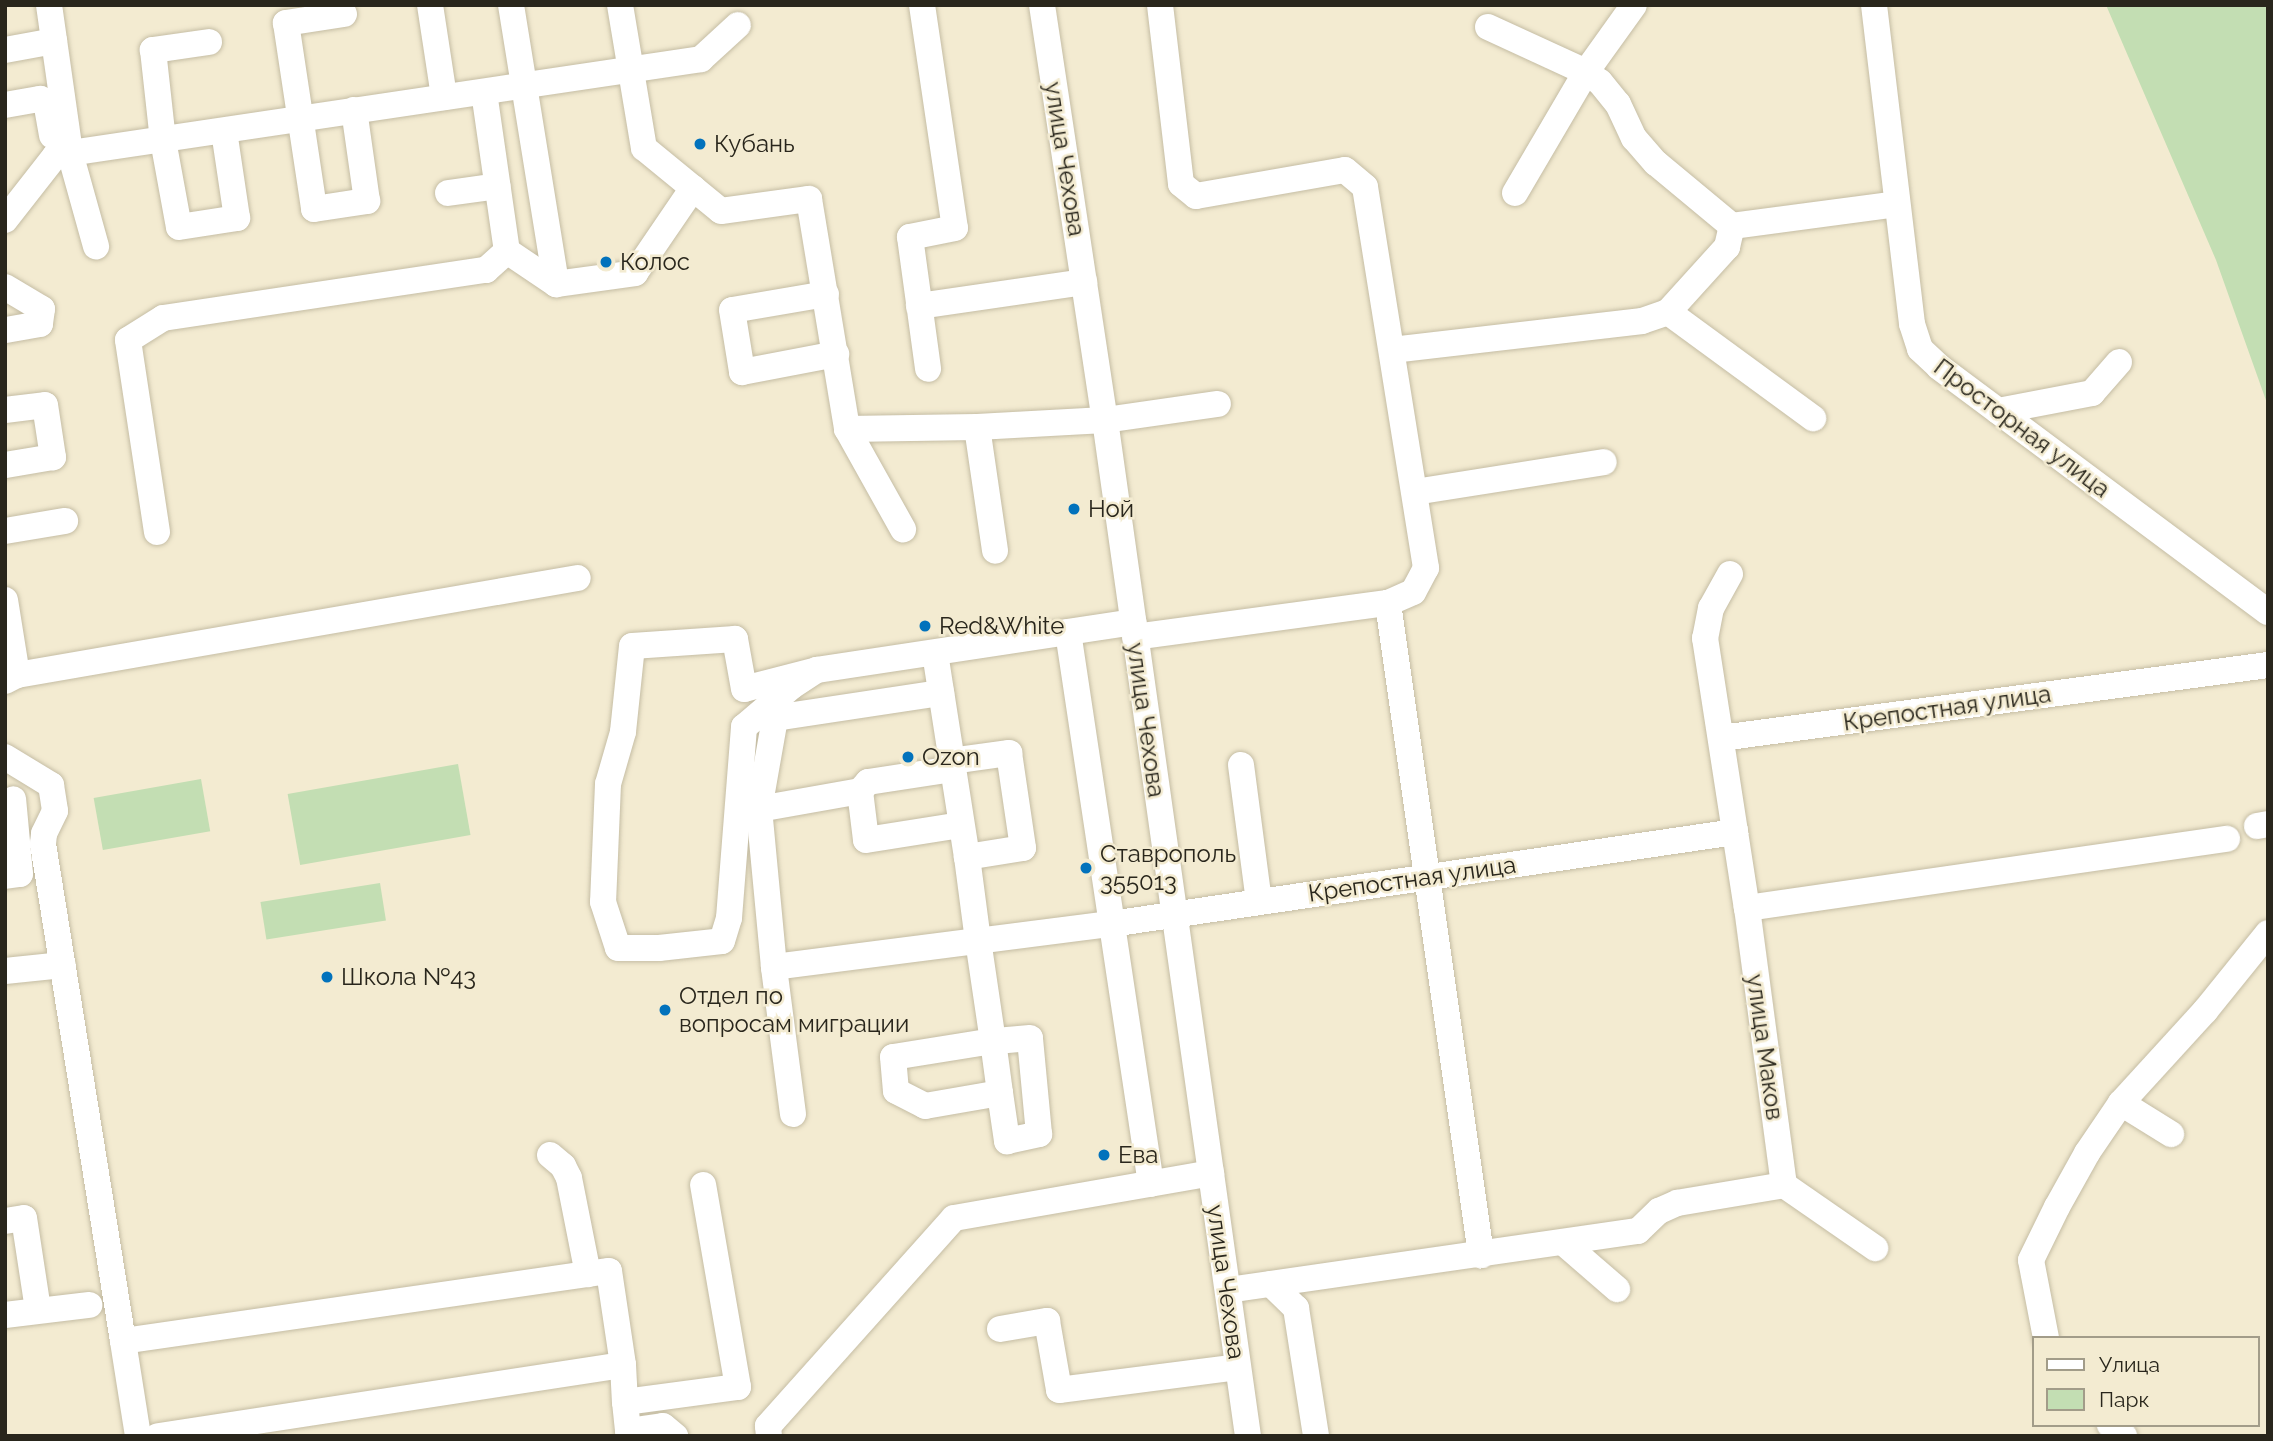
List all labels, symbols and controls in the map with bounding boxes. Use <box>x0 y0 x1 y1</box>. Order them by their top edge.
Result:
street label: улица Чехова <box>1039 80 1091 238</box>
place label: Кубань <box>714 130 795 158</box>
marker: Кубань <box>692 136 708 152</box>
place label: Колос <box>620 248 690 276</box>
marker: Колос <box>598 254 614 270</box>
street label: Просторная улица <box>1928 352 2116 504</box>
place label: Ной <box>1088 495 1134 523</box>
marker: Ной <box>1066 501 1082 517</box>
place label: Red&White <box>939 612 1064 640</box>
marker: Red&White <box>917 618 933 634</box>
street label: улица Чехова <box>1121 641 1171 799</box>
street label: Крепостная улица <box>1841 679 2053 737</box>
place label: Ozon <box>922 743 980 771</box>
marker: Ozon <box>900 749 916 765</box>
place label: Ставрополь 355013 <box>1100 840 1236 896</box>
street label: Крепостная улица <box>1306 850 1518 908</box>
marker: Ставрополь 355013 <box>1078 860 1094 876</box>
place label: Школа №43 <box>341 963 476 991</box>
marker: Школа №43 <box>319 969 335 985</box>
street label: улица Маков <box>1741 972 1789 1122</box>
place label: Отдел по вопросам миграции <box>679 982 909 1038</box>
marker: Отдел по вопросам миграции <box>657 1002 673 1018</box>
place label: Ева <box>1118 1141 1158 1169</box>
marker: Ева <box>1096 1147 1112 1163</box>
street label: улица Чехова <box>1201 1203 1251 1361</box>
legend <box>2032 1336 2259 1427</box>
text: Улица <box>2099 1352 2160 1377</box>
text: Парк <box>2099 1387 2149 1412</box>

